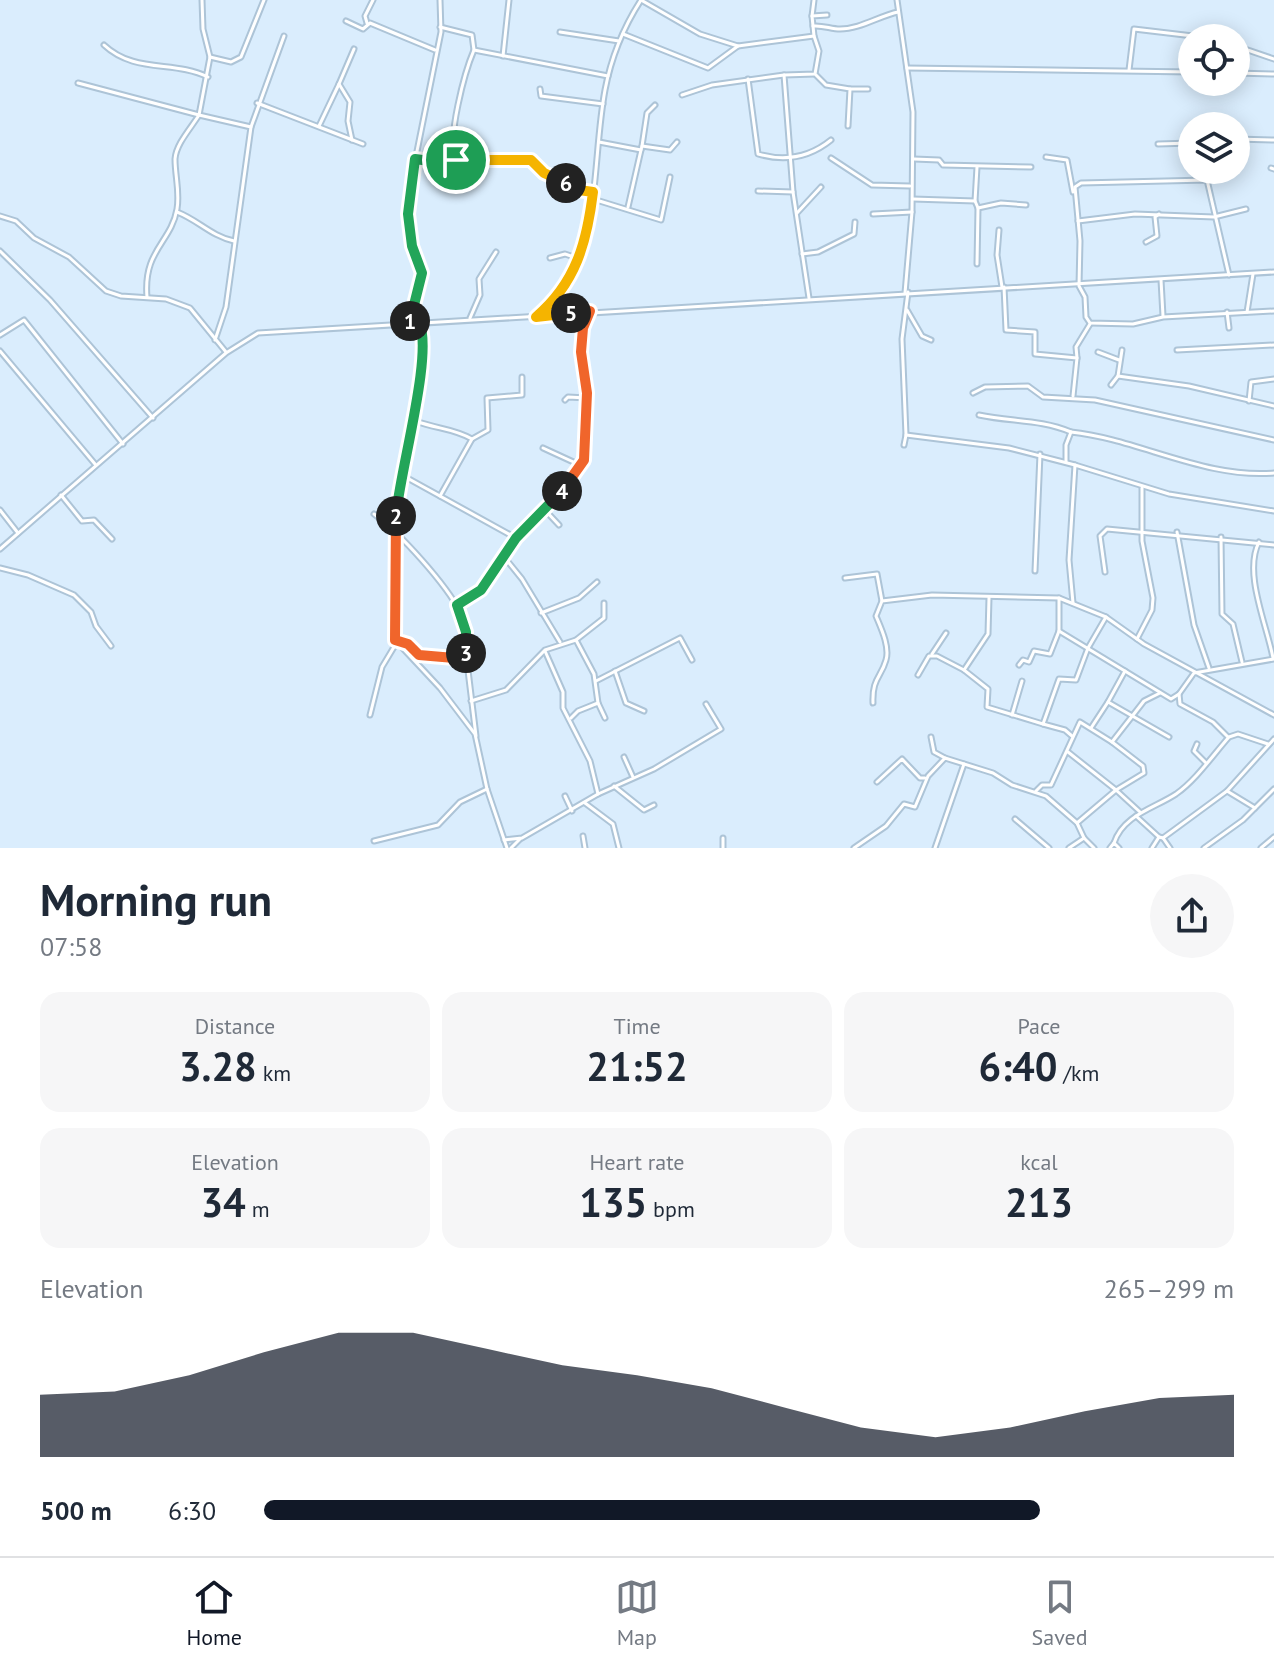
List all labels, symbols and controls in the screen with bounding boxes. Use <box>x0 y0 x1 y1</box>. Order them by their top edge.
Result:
map controls <box>1178 24 1250 184</box>
button: locate <box>1178 24 1250 96</box>
button: layers <box>1178 112 1250 184</box>
pin <box>422 126 490 194</box>
icon: arrive <box>434 138 478 182</box>
pin: 6 <box>546 163 586 203</box>
text: 6 <box>560 169 572 197</box>
pin: 5 <box>551 293 591 333</box>
text: 5 <box>565 299 577 327</box>
pin: 1 <box>390 301 430 341</box>
text: 1 <box>404 307 416 335</box>
pin: 4 <box>542 471 582 511</box>
text: 4 <box>556 477 568 505</box>
pin: 2 <box>376 496 416 536</box>
text: 2 <box>390 502 402 530</box>
pin: 3 <box>446 633 486 673</box>
text: 3 <box>460 639 472 667</box>
text: Morning run <box>40 871 272 928</box>
button: share <box>1150 874 1234 958</box>
text: 07:58 <box>40 930 102 963</box>
text: Distance <box>195 1012 275 1040</box>
text: Time <box>613 1012 661 1040</box>
text: Pace <box>1017 1012 1061 1040</box>
text: 3.28 <box>179 1040 257 1092</box>
text: 21:52 <box>586 1040 688 1092</box>
text: 6:40 <box>979 1040 1057 1092</box>
text: km <box>257 1059 291 1087</box>
text: /km <box>1057 1059 1099 1087</box>
text: Elevation <box>191 1148 279 1176</box>
text: Heart rate <box>589 1148 685 1176</box>
text: kcal <box>1020 1148 1058 1176</box>
text: 34 <box>200 1176 246 1228</box>
text: 135 <box>579 1176 647 1228</box>
text: 213 <box>1005 1176 1073 1228</box>
text: m <box>246 1195 270 1223</box>
text: bpm <box>647 1195 695 1223</box>
text: Elevation <box>40 1272 144 1305</box>
text: 265–299 m <box>1104 1272 1234 1305</box>
text: 500 m <box>40 1494 112 1527</box>
text: 6:30 <box>168 1494 216 1527</box>
tab: Home <box>186 1575 242 1651</box>
tab: Map <box>615 1575 659 1651</box>
tab: Saved <box>1032 1575 1088 1651</box>

